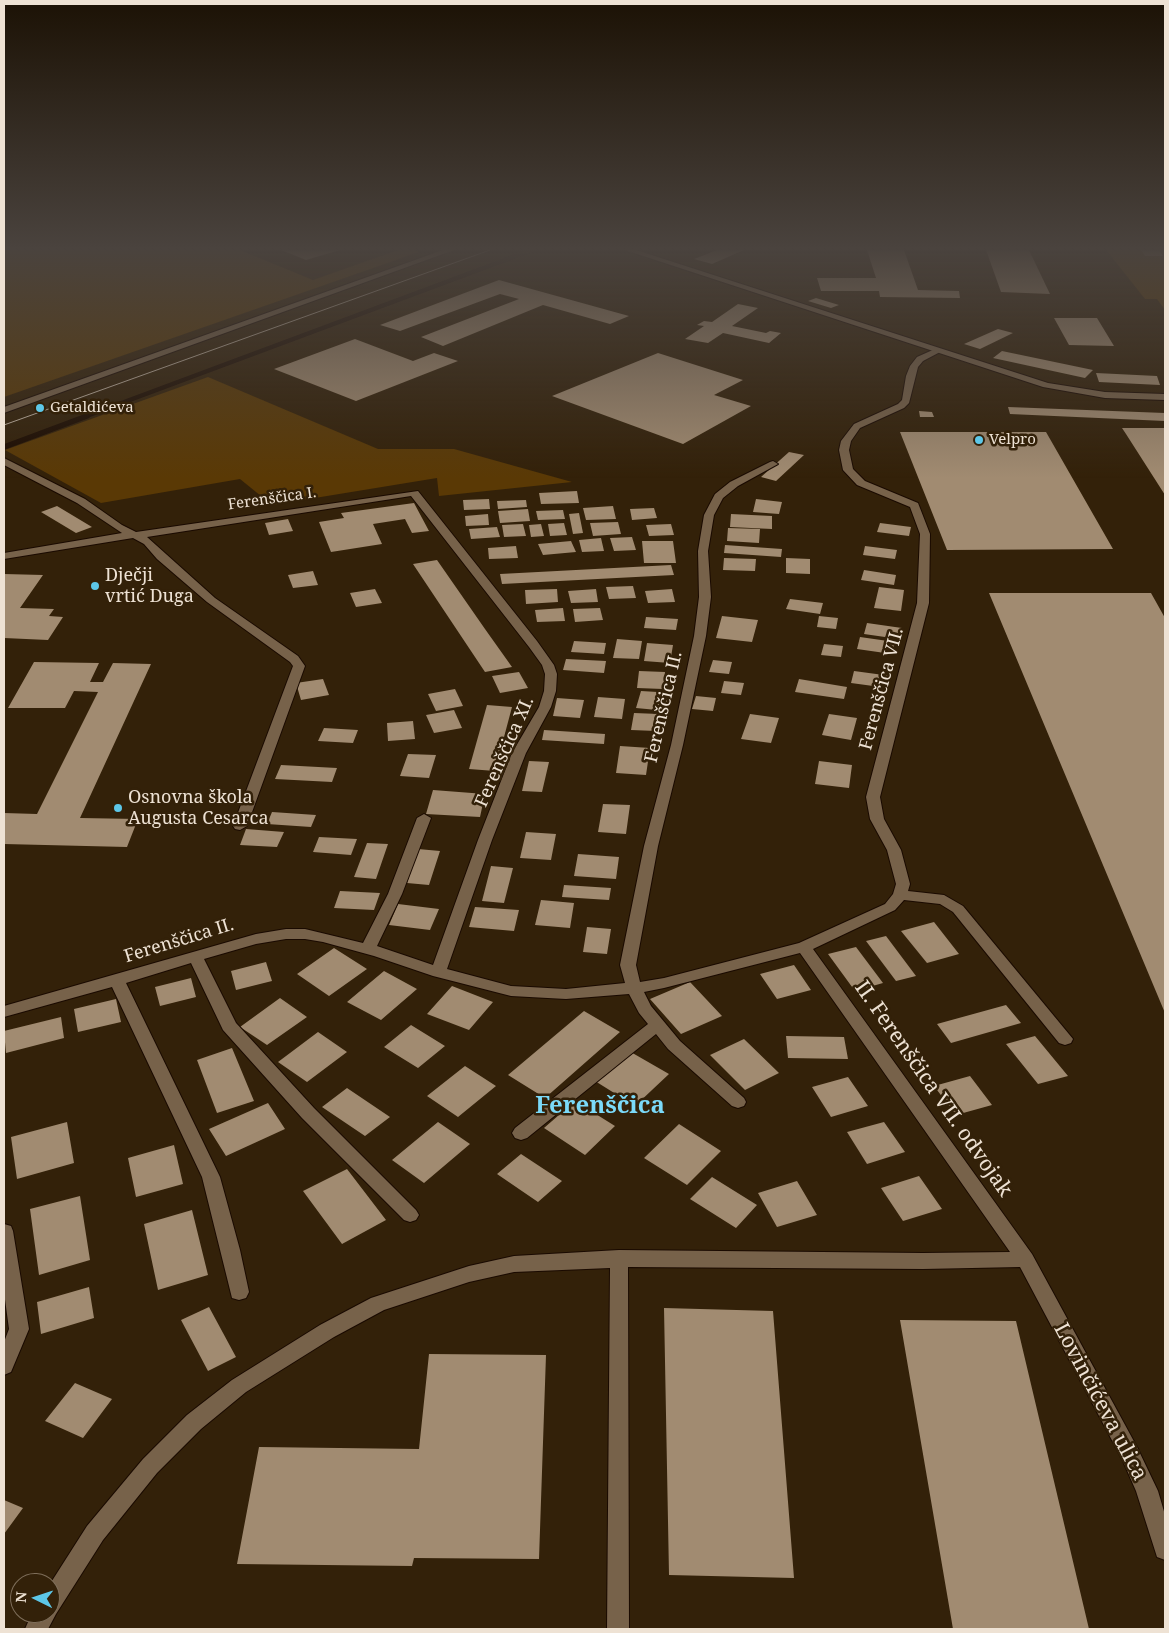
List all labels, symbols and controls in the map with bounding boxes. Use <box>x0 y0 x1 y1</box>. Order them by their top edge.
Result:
place label: Getaldićeva <box>50 399 134 417</box>
marker: Getaldićeva <box>34 402 46 414</box>
place label: Velpro <box>989 431 1036 449</box>
marker: Velpro <box>973 434 985 446</box>
street label: Ferenščica I. <box>227 484 317 514</box>
place label: Dječji vrtić Duga <box>105 565 194 608</box>
marker: Dječji vrtić Duga <box>89 580 101 592</box>
street label: Ferenščica VII. <box>855 626 909 752</box>
street label: Ferenščica II. <box>641 649 687 765</box>
street label: Ferenščica XI. <box>471 693 539 811</box>
place label: Osnovna škola Augusta Cesarca <box>128 787 269 830</box>
marker: Osnovna škola Augusta Cesarca <box>112 802 124 814</box>
street label: Ferenščica II. <box>122 914 236 968</box>
street label: II. Ferenščica VII. odvojak <box>849 976 1017 1202</box>
district label: Ferenščica <box>535 1092 665 1120</box>
street label: Lovinčićeva ulica <box>1048 1319 1152 1485</box>
north arrow <box>10 1573 60 1623</box>
text: N <box>11 1591 30 1603</box>

